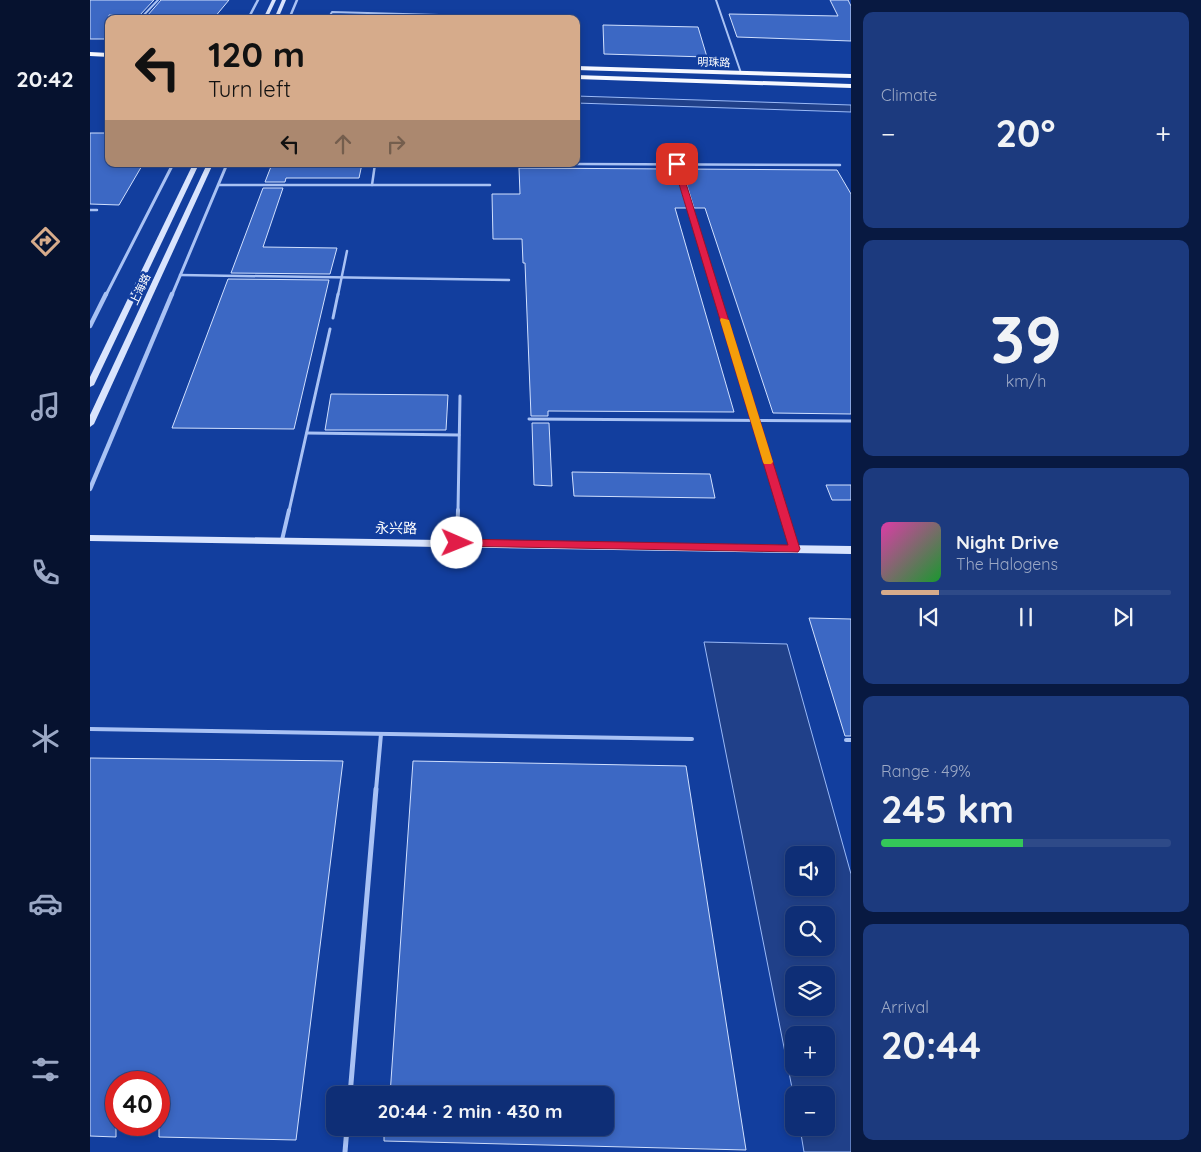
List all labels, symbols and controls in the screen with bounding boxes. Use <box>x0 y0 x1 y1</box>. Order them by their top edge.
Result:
text: 120 m <box>208 32 305 76</box>
icon: left <box>125 35 190 100</box>
street label: 明珠路 <box>697 54 731 70</box>
text: 20:42 <box>16 65 74 93</box>
text: Turn left <box>208 75 291 103</box>
text: Climate <box>881 85 937 105</box>
text: 20° <box>995 109 1055 157</box>
text: − <box>881 116 896 151</box>
text: + <box>1155 116 1171 151</box>
icon: left <box>276 130 304 158</box>
icon: ahead <box>329 130 357 158</box>
icon: right <box>382 130 410 158</box>
pin <box>656 143 698 185</box>
icon: arrive <box>663 150 691 178</box>
icon: directions <box>28 224 63 259</box>
street label: 上海路 <box>127 271 153 307</box>
text: 39 <box>990 298 1062 379</box>
text: km/h <box>1006 371 1046 391</box>
icon: music <box>28 389 63 424</box>
position arrow <box>430 516 482 568</box>
street label: 永兴路 <box>375 519 417 537</box>
text: Night Drive <box>956 530 1059 554</box>
text: The Halogens <box>956 554 1058 574</box>
icon: phone <box>28 555 63 590</box>
icon: previous <box>915 603 943 631</box>
icon: pause <box>1012 603 1040 631</box>
icon: next <box>1109 603 1137 631</box>
icon: climate <box>28 721 63 756</box>
text: Range · 49% <box>881 761 971 781</box>
text: 245 km <box>881 785 1014 833</box>
map controls <box>785 846 835 1136</box>
button: sound <box>785 846 835 896</box>
icon: car <box>28 886 63 921</box>
button: search <box>785 906 835 956</box>
button: layers <box>785 966 835 1016</box>
text: Arrival <box>881 997 929 1017</box>
text: 20:44 <box>881 1021 981 1069</box>
button: + <box>785 1026 835 1076</box>
icon: filters <box>28 1052 63 1087</box>
speed limit sign: 40 <box>105 1071 170 1136</box>
button: − <box>785 1086 835 1136</box>
text: 20:44 · 2 min · 430 m <box>377 1099 563 1123</box>

